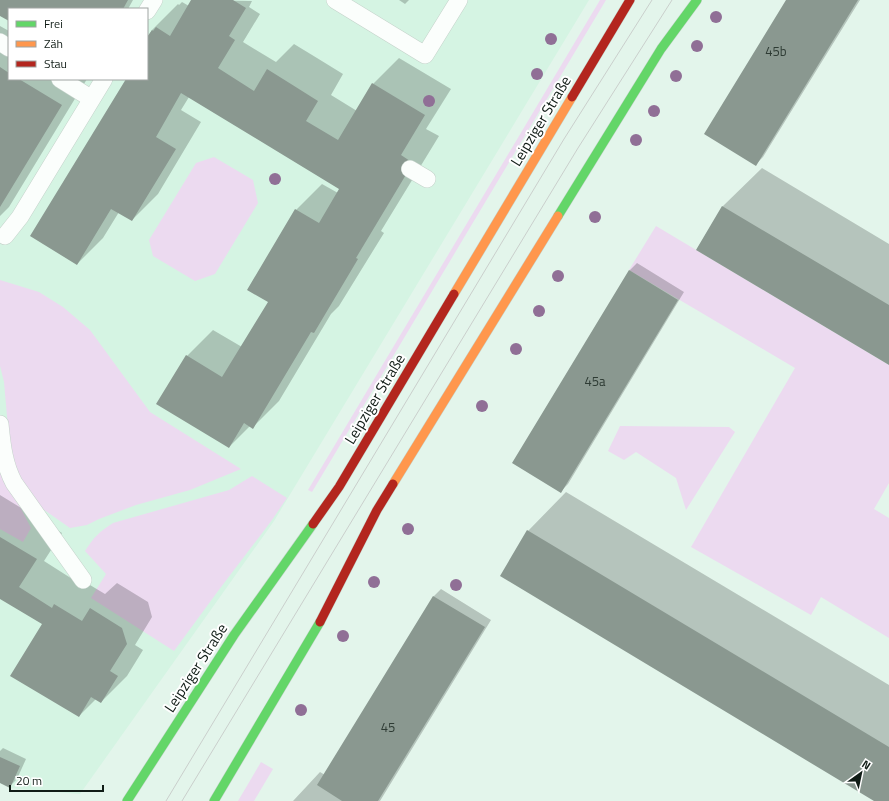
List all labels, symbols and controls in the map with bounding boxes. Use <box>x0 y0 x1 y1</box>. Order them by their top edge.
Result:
legend <box>8 8 148 80</box>
text: Frei <box>44 14 63 33</box>
text: Zäh <box>44 34 63 53</box>
house number: 45b <box>765 41 787 61</box>
text: Stau <box>44 54 67 73</box>
street label: Leipziger Straße <box>504 71 577 170</box>
street label: Leipziger Straße <box>338 349 411 448</box>
house number: 45a <box>584 371 606 391</box>
street label: Leipziger Straße <box>158 619 233 717</box>
house number: 45 <box>381 717 395 737</box>
north arrow <box>841 753 881 793</box>
text: N <box>859 756 874 773</box>
scale bar <box>10 767 103 793</box>
text: 20 m <box>16 771 42 790</box>

